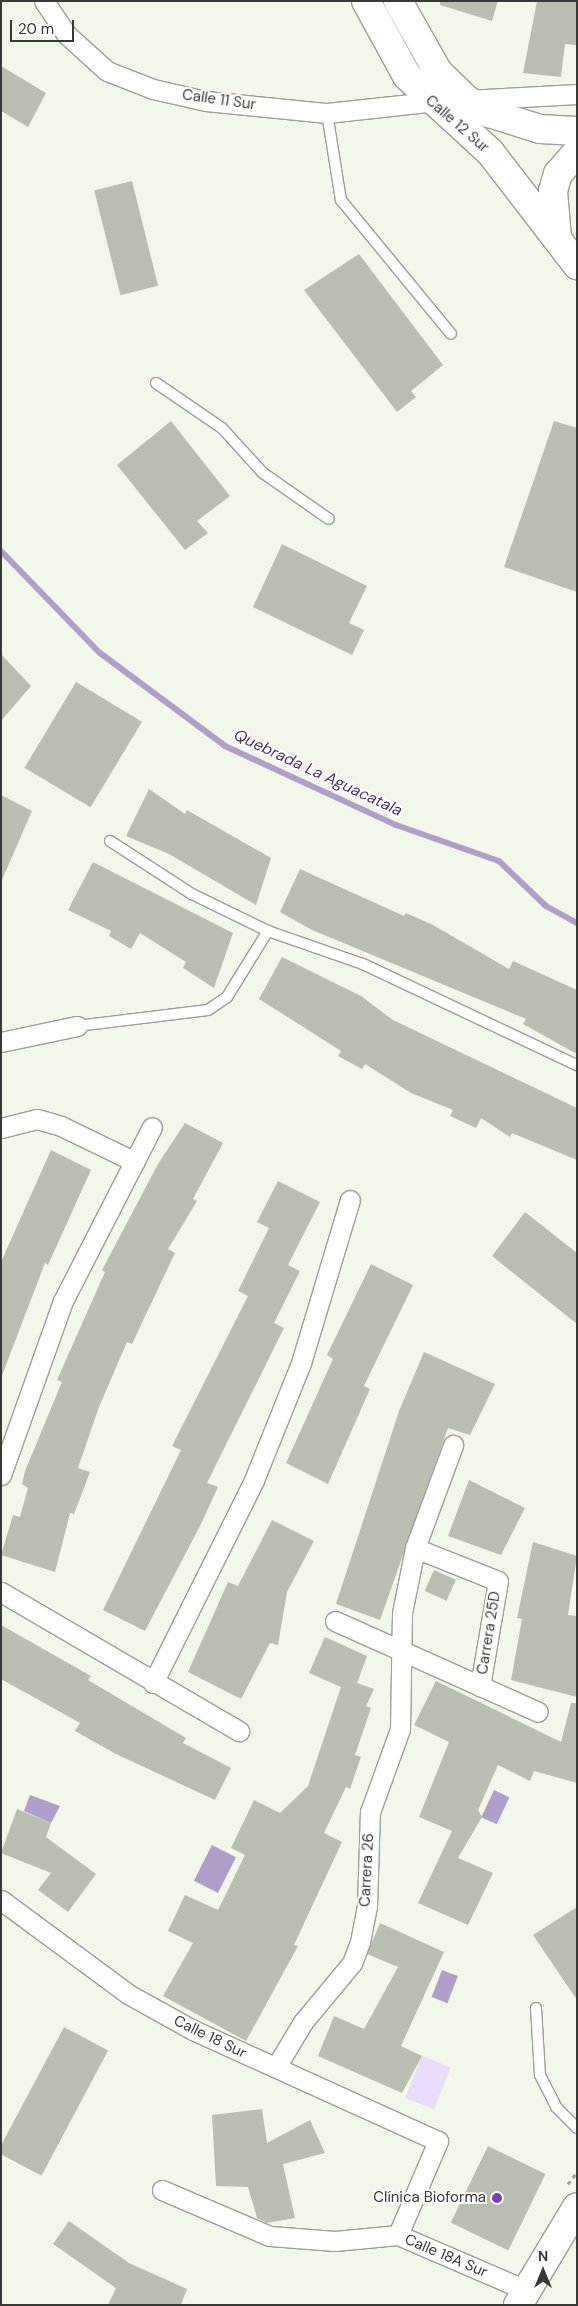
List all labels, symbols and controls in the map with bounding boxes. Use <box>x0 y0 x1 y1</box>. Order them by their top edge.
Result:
scale bar <box>12 10 76 42</box>
text: 20 m <box>18 19 54 39</box>
street label: Calle 11 Sur <box>181 86 257 114</box>
street label: Calle 12 Sur <box>422 92 492 156</box>
water label: Quebrada La Aguacatala <box>231 726 405 820</box>
street label: Carrera 25D <box>474 1590 504 1676</box>
street label: Carrera 26 <box>356 1833 378 1907</box>
street label: Calle 18 Sur <box>171 2012 249 2062</box>
place label: Clínica Bioforma <box>373 2189 486 2207</box>
marker: Clínica Bioforma <box>490 2191 504 2205</box>
street label: Calle 18A Sur <box>402 2230 490 2282</box>
north arrow <box>518 2246 568 2296</box>
text: N <box>538 2247 548 2265</box>

